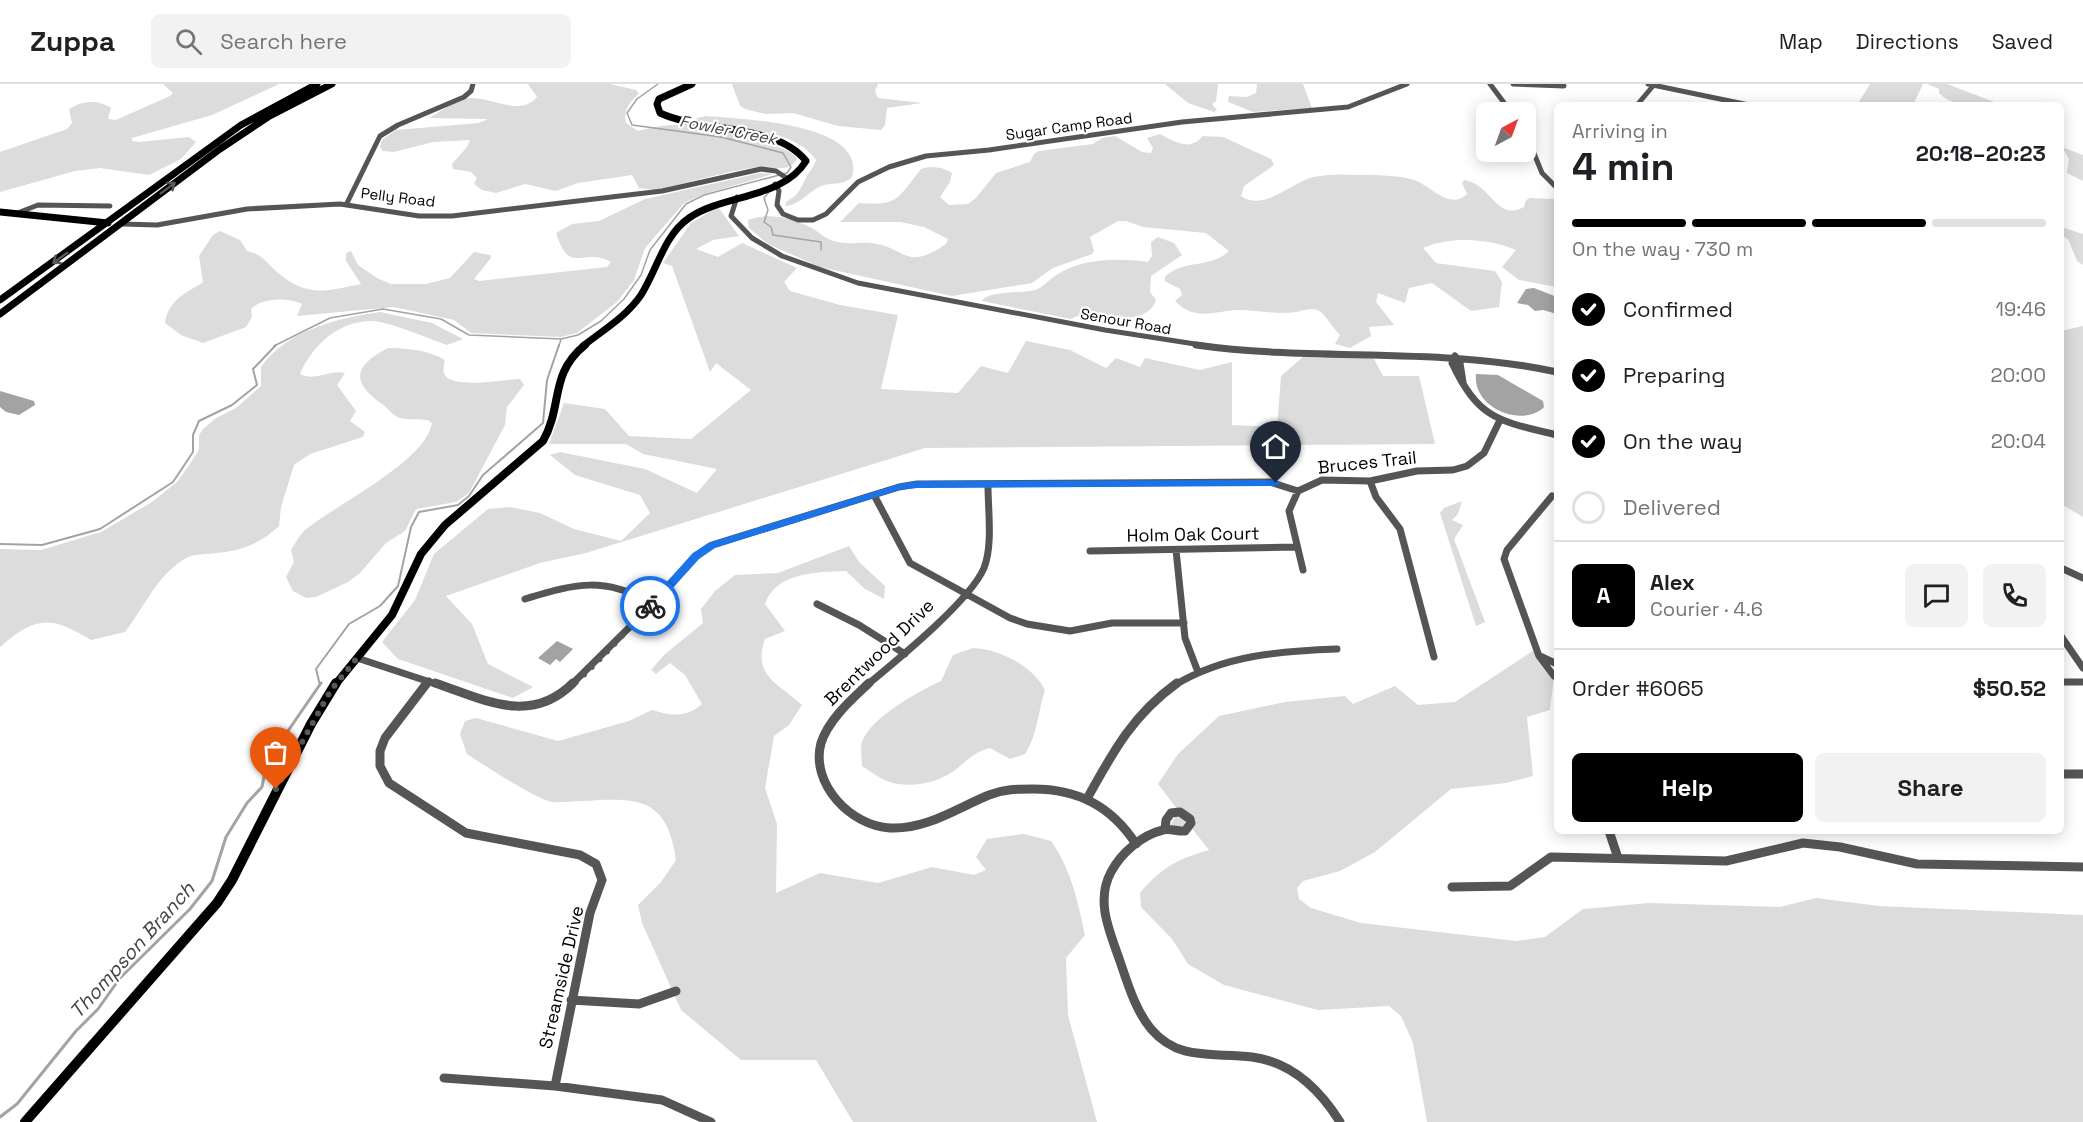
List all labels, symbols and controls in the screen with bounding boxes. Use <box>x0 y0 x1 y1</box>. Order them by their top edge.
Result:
search box <box>151 14 571 68</box>
text: Zuppa <box>30 23 115 59</box>
icon: search <box>172 25 205 58</box>
text: Search here <box>220 27 347 55</box>
text: Map <box>1779 28 1823 55</box>
text: Directions <box>1856 28 1959 55</box>
text: Saved <box>1992 28 2053 55</box>
north arrow <box>1476 102 1536 162</box>
map controls <box>1476 102 1536 162</box>
street label: Sugar Camp Road <box>1004 108 1134 144</box>
water label: Fowler Creek <box>678 110 781 150</box>
text: Arriving in <box>1572 118 1668 144</box>
text: 20:18–20:23 <box>1916 139 2046 167</box>
text: 4 min <box>1572 142 1674 191</box>
one-way arrow <box>160 181 176 194</box>
street label: Pelly Road <box>360 183 436 211</box>
text: On the way · 730 m <box>1572 236 1753 262</box>
one-way arrow <box>52 251 68 264</box>
icon: check <box>1572 293 1605 326</box>
text: Confirmed <box>1623 295 1733 323</box>
text: 19:46 <box>1996 296 2046 322</box>
street label: Senour Road <box>1079 304 1173 338</box>
icon: check <box>1572 359 1605 392</box>
text: Preparing <box>1623 361 1725 389</box>
text: 20:00 <box>1990 362 2046 388</box>
pin <box>1250 421 1301 483</box>
icon: check <box>1572 425 1605 458</box>
text: On the way <box>1623 427 1742 455</box>
text: 20:04 <box>1991 428 2046 454</box>
icon: home <box>1259 430 1292 463</box>
street label: Bruces Trail <box>1316 445 1418 479</box>
text: Delivered <box>1623 493 1721 521</box>
street label: Holm Oak Court <box>1126 521 1260 547</box>
button: chat <box>1905 564 1968 627</box>
button: phone <box>1983 564 2046 627</box>
text: Alex <box>1650 568 1695 596</box>
courier <box>620 576 680 636</box>
text: A <box>1597 581 1610 609</box>
icon: bike <box>634 590 667 623</box>
street label: Brentwood Drive <box>819 594 939 710</box>
text: Courier · 4.6 <box>1650 596 1763 622</box>
text: Order #6065 <box>1572 674 1704 702</box>
text: $50.52 <box>1973 674 2046 702</box>
pin <box>250 727 301 789</box>
icon: bag <box>259 736 292 769</box>
button: Help <box>1572 753 1803 822</box>
button: Share <box>1815 753 2046 822</box>
water label: Thompson Branch <box>64 876 201 1024</box>
street label: Streamside Drive <box>533 903 589 1051</box>

